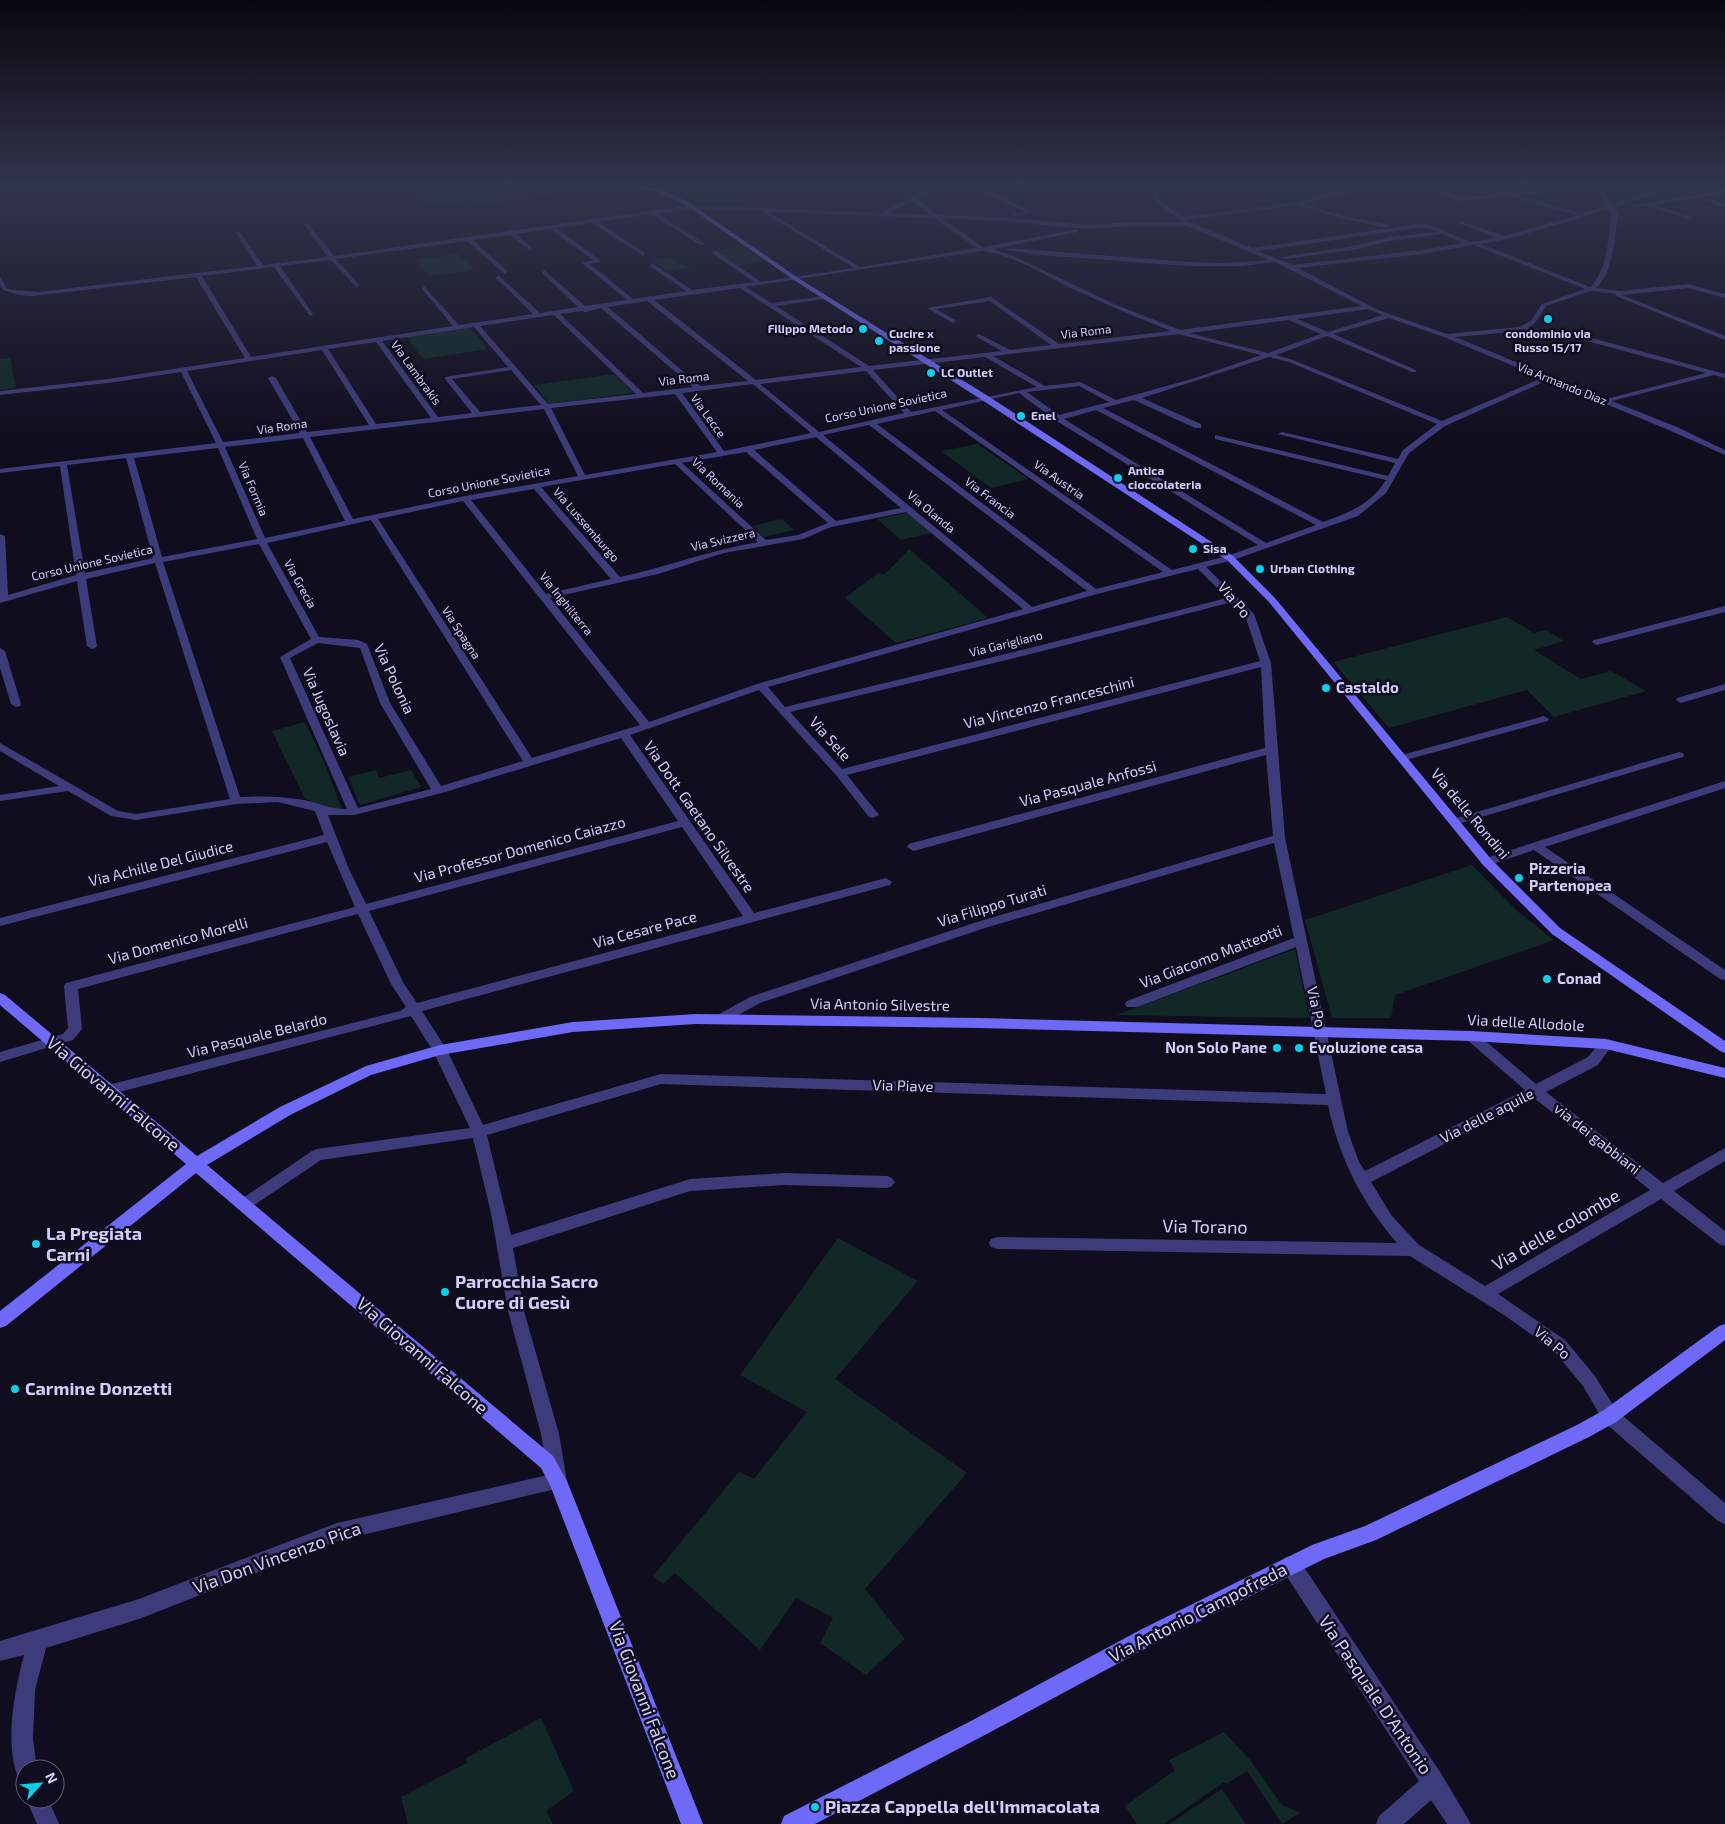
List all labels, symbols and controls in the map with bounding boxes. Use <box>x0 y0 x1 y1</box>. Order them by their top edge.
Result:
marker: condominio via Russo 15/17 <box>1542 313 1554 325</box>
place label: Filippo Metodo <box>768 321 853 335</box>
street label: Via Roma <box>1060 321 1112 341</box>
marker: Filippo Metodo <box>857 323 869 335</box>
place label: Cucire x passione <box>889 326 940 354</box>
place label: condominio via Russo 15/17 <box>1505 326 1591 354</box>
marker: Cucire x passione <box>873 335 885 347</box>
street label: Via Lambrakis <box>389 337 445 407</box>
street label: Via Armando Diaz <box>1515 359 1609 407</box>
place label: LC Outlet <box>941 365 993 379</box>
marker: LC Outlet <box>925 367 937 379</box>
street label: Via Roma <box>658 368 710 388</box>
street label: Corso Unione Sovietica <box>824 385 948 425</box>
street label: Via Lecce <box>688 391 729 440</box>
place label: Enel <box>1031 408 1056 422</box>
marker: Enel <box>1015 410 1027 422</box>
street label: Via Roma <box>256 416 308 436</box>
street label: Via Romania <box>689 454 748 510</box>
street label: Via Austria <box>1032 457 1088 502</box>
street label: Via Formia <box>236 459 272 518</box>
street label: Corso Unione Sovietica <box>427 462 551 500</box>
place label: Antica cioccolateria <box>1128 463 1202 491</box>
marker: Antica cioccolateria <box>1112 472 1124 484</box>
street label: Via Francia <box>963 474 1019 521</box>
street label: Via Lussemburgo <box>551 484 623 564</box>
street label: Via Olanda <box>905 487 958 535</box>
street label: Via Svizzera <box>689 525 756 553</box>
street label: Corso Unione Sovietica <box>30 541 154 583</box>
place label: Sisa <box>1203 541 1227 555</box>
marker: Sisa <box>1187 543 1199 555</box>
street label: Via Grecia <box>282 557 320 610</box>
place label: Urban Clothing <box>1270 561 1355 575</box>
marker: Urban Clothing <box>1254 563 1266 575</box>
street label: Via Inghilterra <box>537 569 596 638</box>
street label: Via Po <box>1214 578 1255 621</box>
street label: Via Spagna <box>440 603 484 661</box>
street label: Via Garigliano <box>968 627 1044 659</box>
street label: Via Polonia <box>371 641 419 717</box>
street label: Via Jugoslavia <box>299 665 354 759</box>
street label: Via Vincenzo Franceschini <box>962 672 1136 732</box>
place label: Castaldo <box>1336 678 1399 696</box>
marker: Castaldo <box>1320 682 1332 694</box>
street label: Via Sele <box>806 712 855 764</box>
street label: Via Dott. Gaetano Silvestre <box>641 737 759 896</box>
street label: Via Pasquale Anfossi <box>1017 756 1158 810</box>
street label: Via delle Rondini <box>1428 764 1514 862</box>
street label: Via Professor Domenico Caiazzo <box>412 812 627 886</box>
street label: Via Achille Del Giudice <box>87 836 235 890</box>
place label: Pizzeria Partenopea <box>1529 859 1612 894</box>
marker: Pizzeria Partenopea <box>1513 872 1525 884</box>
street label: Via Filippo Turati <box>935 880 1048 930</box>
street label: Via Cesare Pace <box>591 907 698 951</box>
street label: Via Domenico Morelli <box>106 913 250 967</box>
street label: Via Giacomo Matteotti <box>1137 921 1284 992</box>
place label: Conad <box>1557 969 1601 987</box>
marker: Conad <box>1541 973 1553 985</box>
street label: Via Po <box>1304 985 1330 1029</box>
street label: Via Antonio Silvestre <box>810 994 950 1014</box>
street label: Via Pasquale Belardo <box>185 1009 328 1061</box>
street label: Via delle Allodole <box>1467 1010 1585 1034</box>
street label: Via Giovanni Falcone <box>42 1031 185 1155</box>
place label: Non Solo Pane <box>1165 1038 1267 1056</box>
place label: Evoluzione casa <box>1309 1038 1423 1056</box>
marker: Non Solo Pane <box>1271 1042 1283 1054</box>
marker: Evoluzione casa <box>1293 1042 1305 1054</box>
street label: Via Piave <box>872 1075 934 1095</box>
street label: Via delle aquile <box>1437 1084 1537 1147</box>
street label: via dei gabbiani <box>1551 1099 1645 1178</box>
street label: Via delle colombe <box>1488 1184 1623 1275</box>
street label: Via Torano <box>1162 1214 1248 1238</box>
place label: La Pregiata Carni <box>46 1222 142 1265</box>
marker: La Pregiata Carni <box>30 1238 42 1250</box>
place label: Parrocchia Sacro Cuore di Gesù <box>455 1270 598 1313</box>
marker: Parrocchia Sacro Cuore di Gesù <box>439 1286 451 1298</box>
street label: Via Giovanni Falcone <box>352 1292 493 1418</box>
street label: Via Po <box>1531 1322 1574 1363</box>
place label: Carmine Donzetti <box>25 1377 172 1399</box>
marker: Carmine Donzetti <box>9 1383 21 1395</box>
street label: Via Don Vincenzo Pica <box>190 1516 364 1598</box>
street label: Via Antonio Campofreda <box>1105 1558 1290 1667</box>
street label: Via Pasquale D'Antonio <box>1314 1611 1437 1778</box>
street label: Via Giovanni Falcone <box>605 1618 685 1782</box>
north arrow <box>15 1759 65 1809</box>
text: N <box>42 1770 62 1786</box>
place label: Piazza Cappella dell'Immacolata <box>825 1795 1100 1817</box>
marker: Piazza Cappella dell'Immacolata <box>809 1801 821 1813</box>

